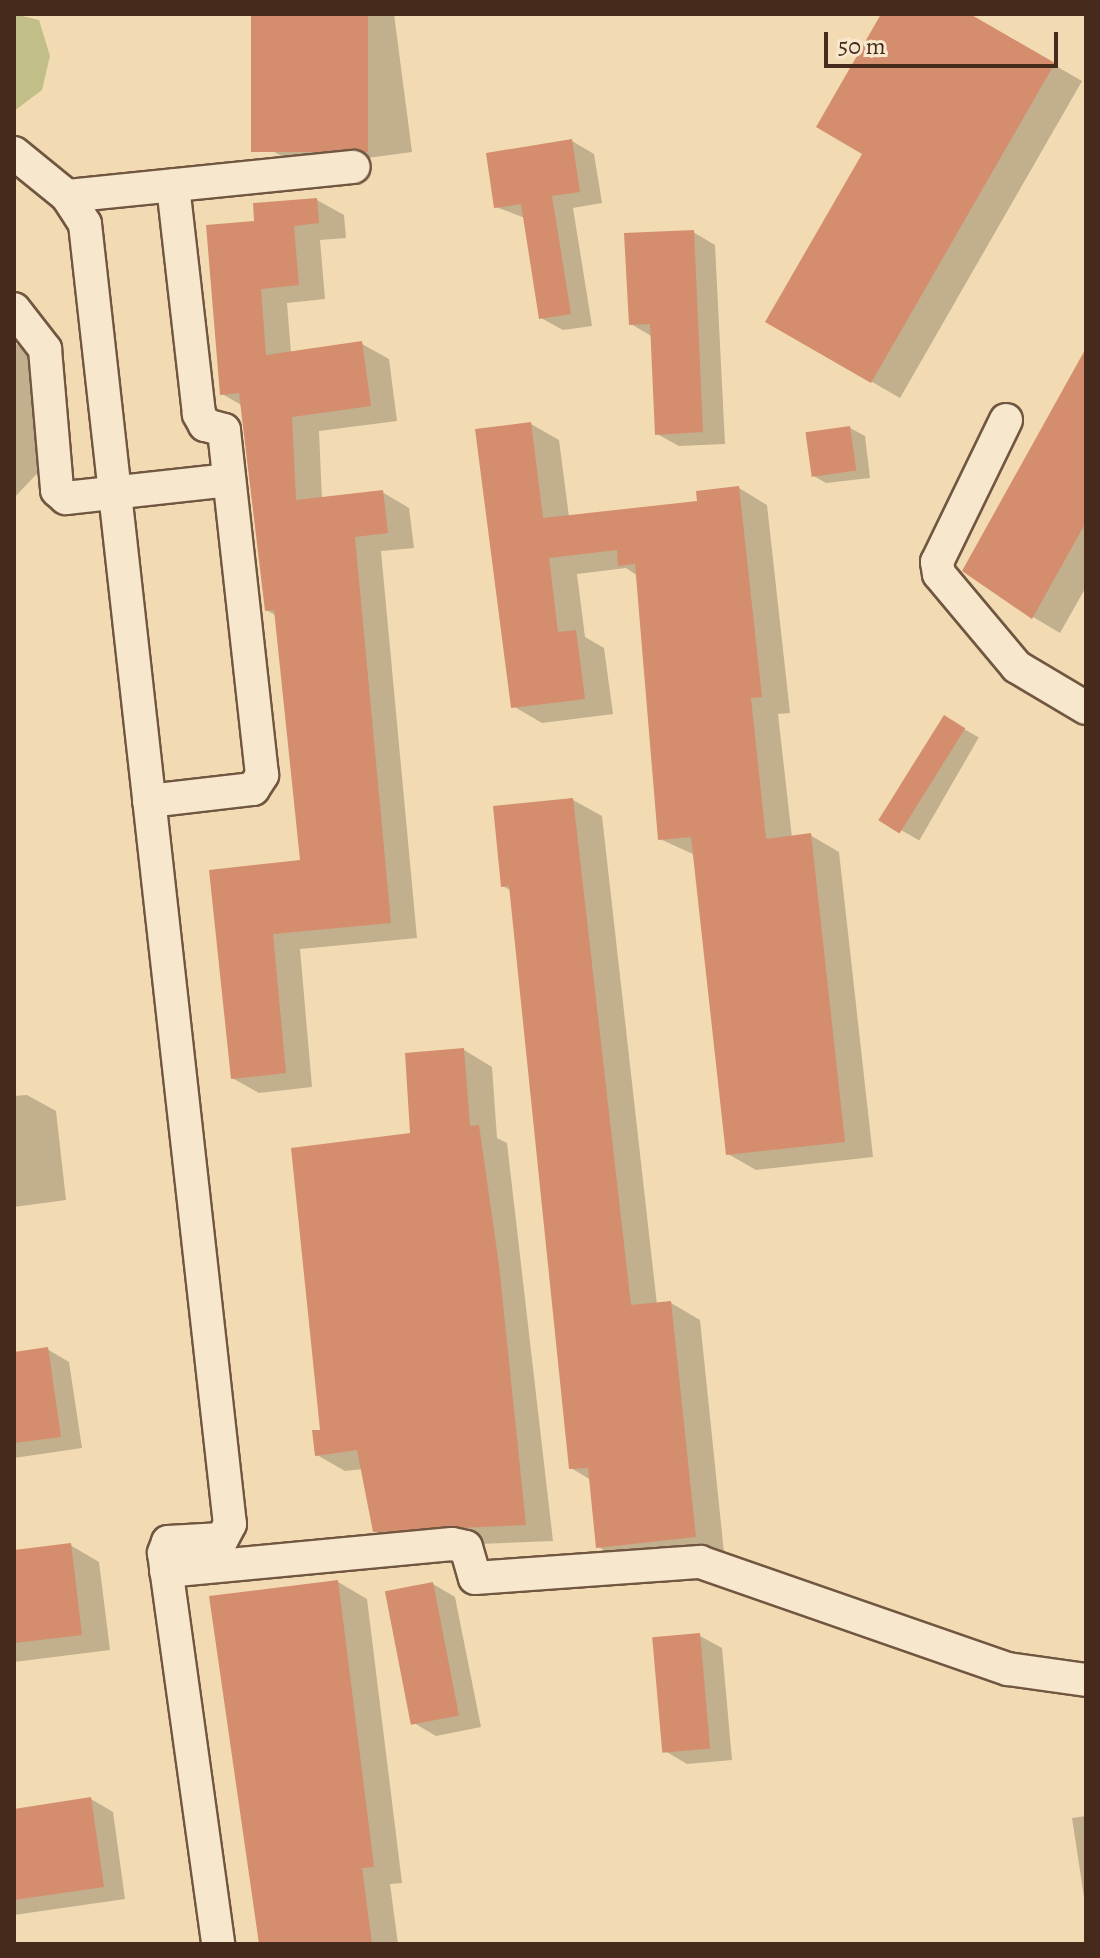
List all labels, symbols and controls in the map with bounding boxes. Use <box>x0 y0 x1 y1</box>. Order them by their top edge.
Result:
scale bar <box>828 16 1062 66</box>
text: 50 m <box>838 30 886 62</box>

